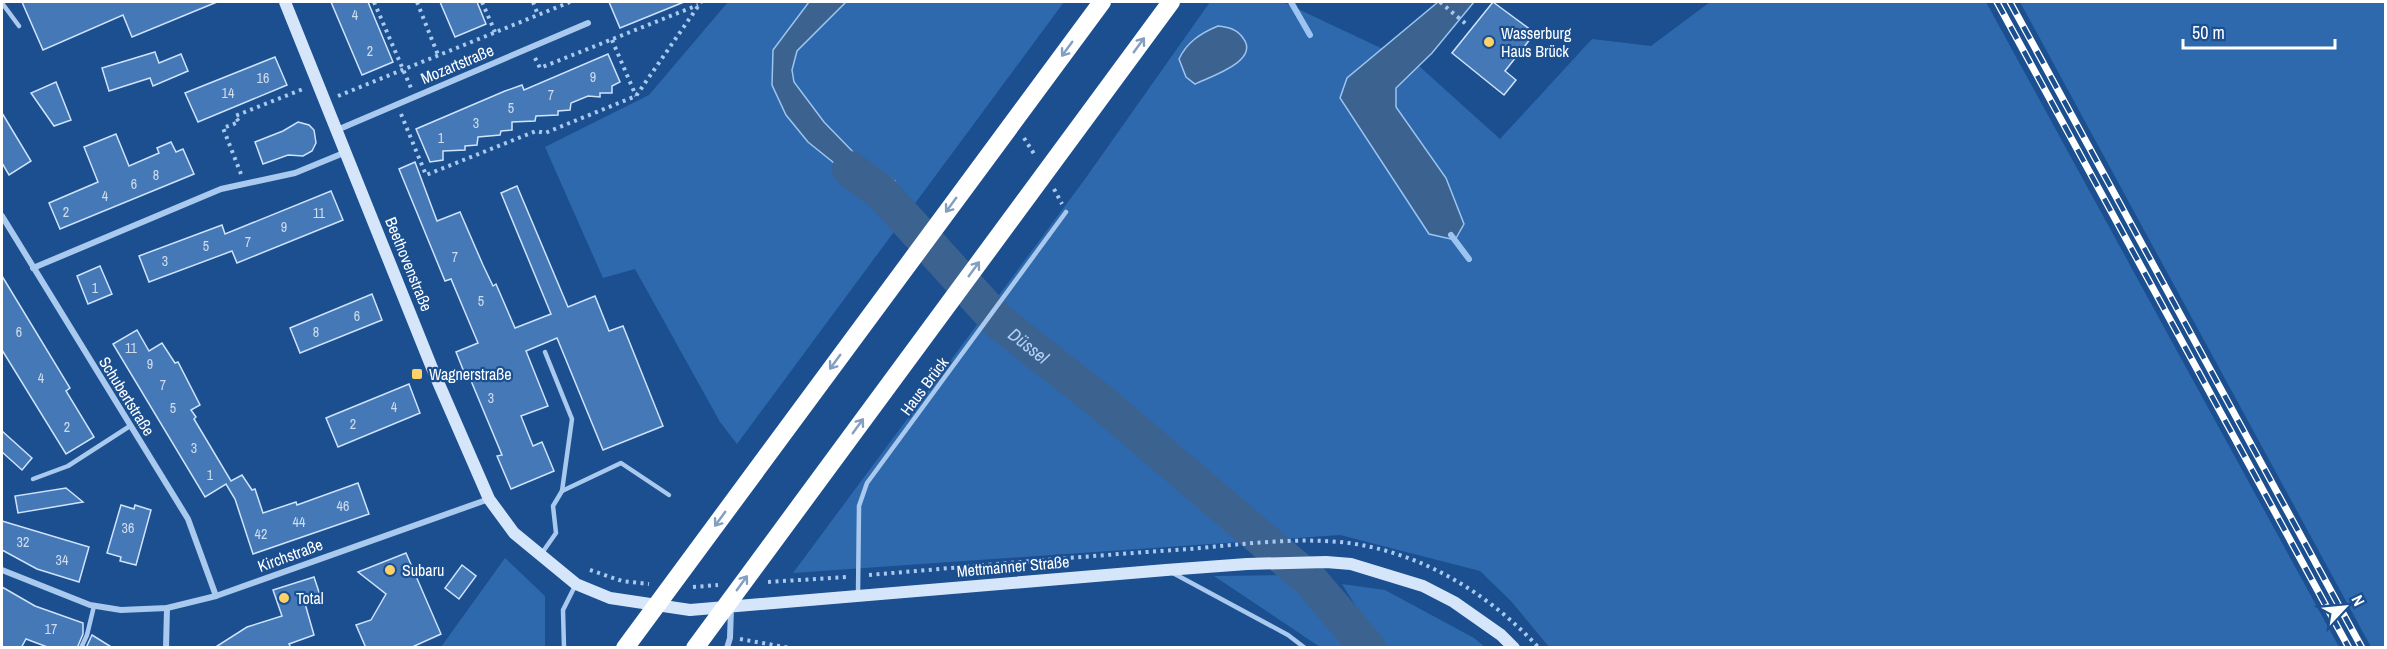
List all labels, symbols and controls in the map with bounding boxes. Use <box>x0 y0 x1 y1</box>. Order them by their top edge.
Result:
house number: 4 <box>352 6 359 24</box>
scale bar <box>2183 12 2334 50</box>
text: 50 m <box>2192 20 2225 45</box>
place label: Wasserburg Haus Brück <box>1501 22 1572 62</box>
marker: Wasserburg Haus Brück <box>1482 35 1496 49</box>
one-way arrow <box>1133 37 1145 53</box>
street label: Mozartstraße <box>417 39 497 89</box>
one-way arrow <box>1061 40 1073 56</box>
house number: 2 <box>367 42 373 60</box>
house number: 9 <box>590 68 596 86</box>
house number: 16 <box>257 69 269 87</box>
house number: 14 <box>222 84 235 102</box>
house number: 7 <box>548 86 554 104</box>
house number: 5 <box>508 99 514 117</box>
house number: 3 <box>473 114 479 132</box>
house number: 1 <box>438 129 445 147</box>
house number: 8 <box>153 166 159 184</box>
house number: 6 <box>131 175 137 193</box>
house number: 4 <box>102 187 109 205</box>
one-way arrow <box>945 197 957 213</box>
house number: 2 <box>63 203 69 221</box>
house number: 11 <box>313 204 326 222</box>
street label: Beethovenstraße <box>380 214 438 314</box>
house number: 9 <box>281 218 287 236</box>
house number: 7 <box>245 233 251 251</box>
house number: 5 <box>203 237 209 255</box>
house number: 7 <box>452 248 458 266</box>
house number: 3 <box>162 252 168 270</box>
one-way arrow <box>967 262 980 278</box>
house number: 1 <box>92 279 99 297</box>
house number: 5 <box>478 292 484 310</box>
house number: 6 <box>354 307 360 325</box>
water label: Düssel <box>1003 321 1055 369</box>
house number: 6 <box>16 323 22 341</box>
house number: 8 <box>313 323 319 341</box>
house number: 11 <box>125 339 138 357</box>
street label: Schubertstraße <box>94 352 160 440</box>
street label: Haus Brück <box>895 352 953 420</box>
one-way arrow <box>829 354 842 370</box>
house number: 9 <box>147 355 153 373</box>
place label: Wagnerstraße <box>429 363 512 385</box>
marker: Wagnerstraße <box>410 367 424 381</box>
house number: 4 <box>38 369 45 387</box>
house number: 7 <box>160 376 166 394</box>
house number: 3 <box>488 389 494 407</box>
house number: 4 <box>391 398 398 416</box>
house number: 5 <box>170 399 176 417</box>
house number: 2 <box>350 415 356 433</box>
house number: 2 <box>64 418 70 436</box>
one-way arrow <box>852 419 864 435</box>
house number: 3 <box>191 439 197 457</box>
house number: 1 <box>207 466 214 484</box>
house number: 46 <box>337 497 349 515</box>
one-way arrow <box>713 511 726 527</box>
house number: 44 <box>293 513 306 531</box>
house number: 36 <box>122 519 134 537</box>
house number: 42 <box>255 525 267 543</box>
house number: 32 <box>17 533 29 551</box>
street label: Kirchstraße <box>254 533 326 577</box>
street label: Mettmanner Straße <box>956 550 1070 582</box>
house number: 34 <box>56 551 69 569</box>
place label: Subaru <box>402 559 444 581</box>
marker: Subaru <box>383 563 397 577</box>
one-way arrow <box>736 576 749 592</box>
north arrow <box>2315 577 2375 637</box>
place label: Total <box>296 587 324 609</box>
marker: Total <box>277 591 291 605</box>
text: N <box>2347 591 2370 610</box>
house number: 17 <box>45 620 57 638</box>

